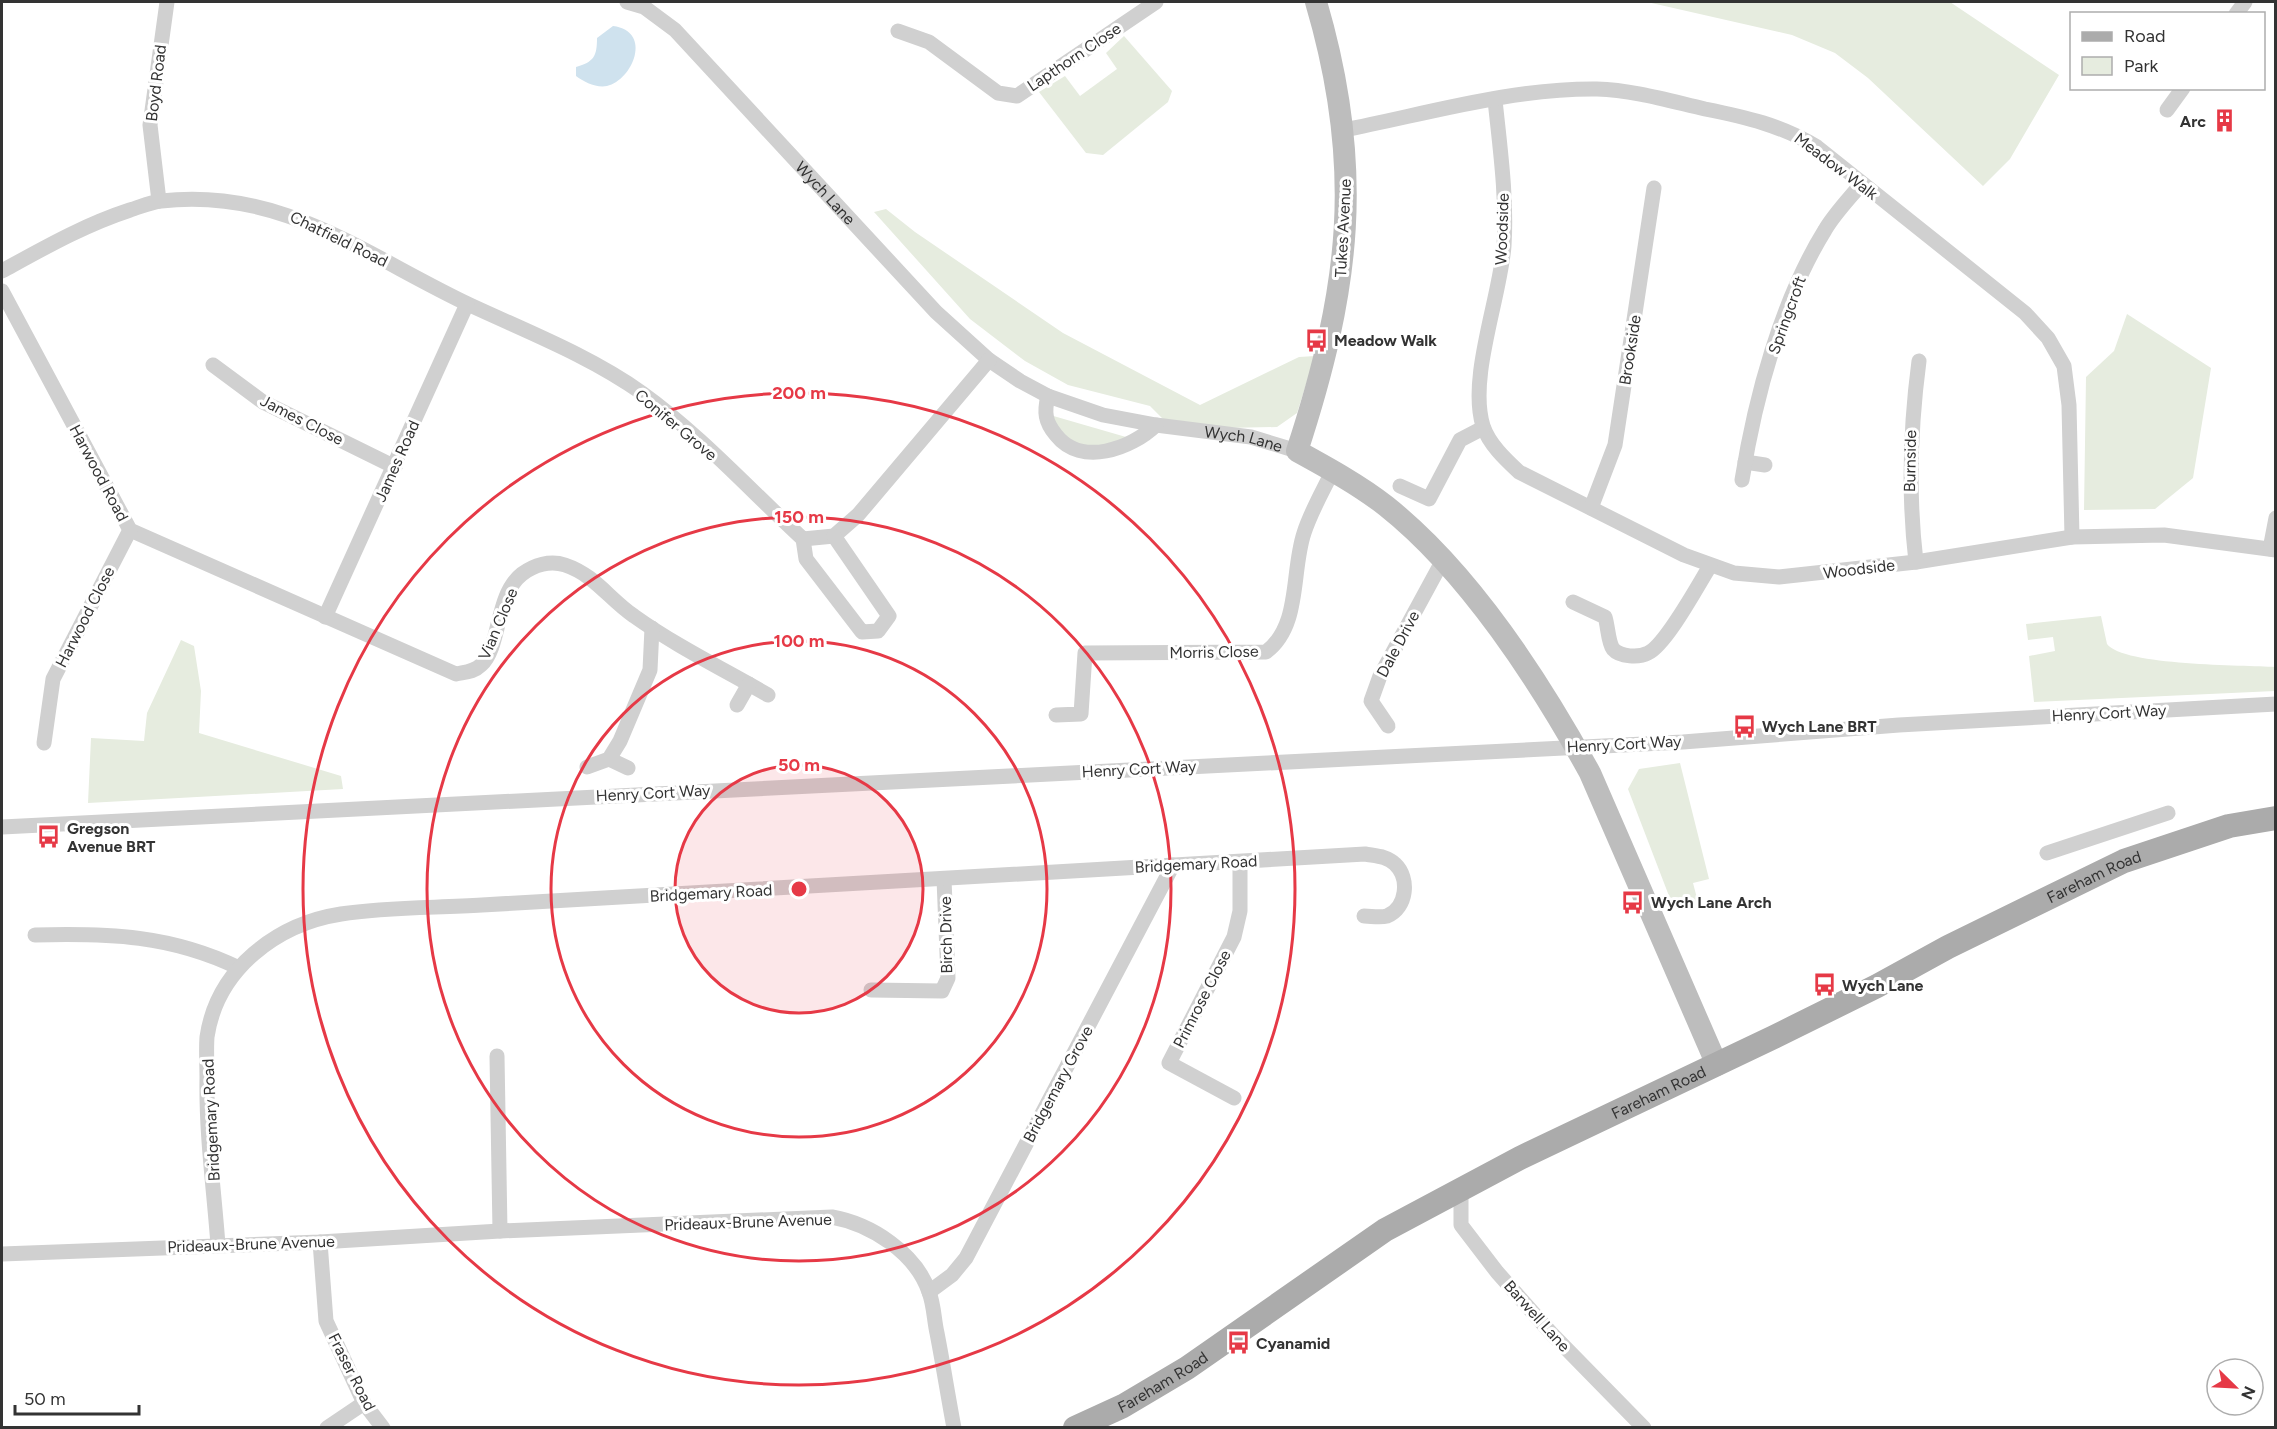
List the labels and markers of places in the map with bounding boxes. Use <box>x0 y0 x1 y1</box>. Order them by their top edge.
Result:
building icon: Arc <box>2211 108 2237 134</box>
place label: Arc <box>2180 112 2206 131</box>
bus stop icon: Meadow Walk <box>1303 327 1329 353</box>
place label: Meadow Walk <box>1334 331 1437 350</box>
bus stop icon: Wych Lane BRT <box>1731 713 1757 739</box>
place label: Wych Lane BRT <box>1762 717 1877 736</box>
place label: Gregson Avenue BRT <box>67 819 156 856</box>
bus stop icon: Gregson Avenue BRT <box>36 824 62 850</box>
centre of rings <box>789 879 809 899</box>
bus stop icon: Wych Lane Arch <box>1620 889 1646 915</box>
place label: Wych Lane Arch <box>1651 893 1772 912</box>
bus stop icon: Wych Lane <box>1811 972 1837 998</box>
place label: Wych Lane <box>1842 976 1924 995</box>
bus stop icon: Cyanamid <box>1225 1330 1251 1356</box>
place label: Cyanamid <box>1256 1334 1330 1353</box>

